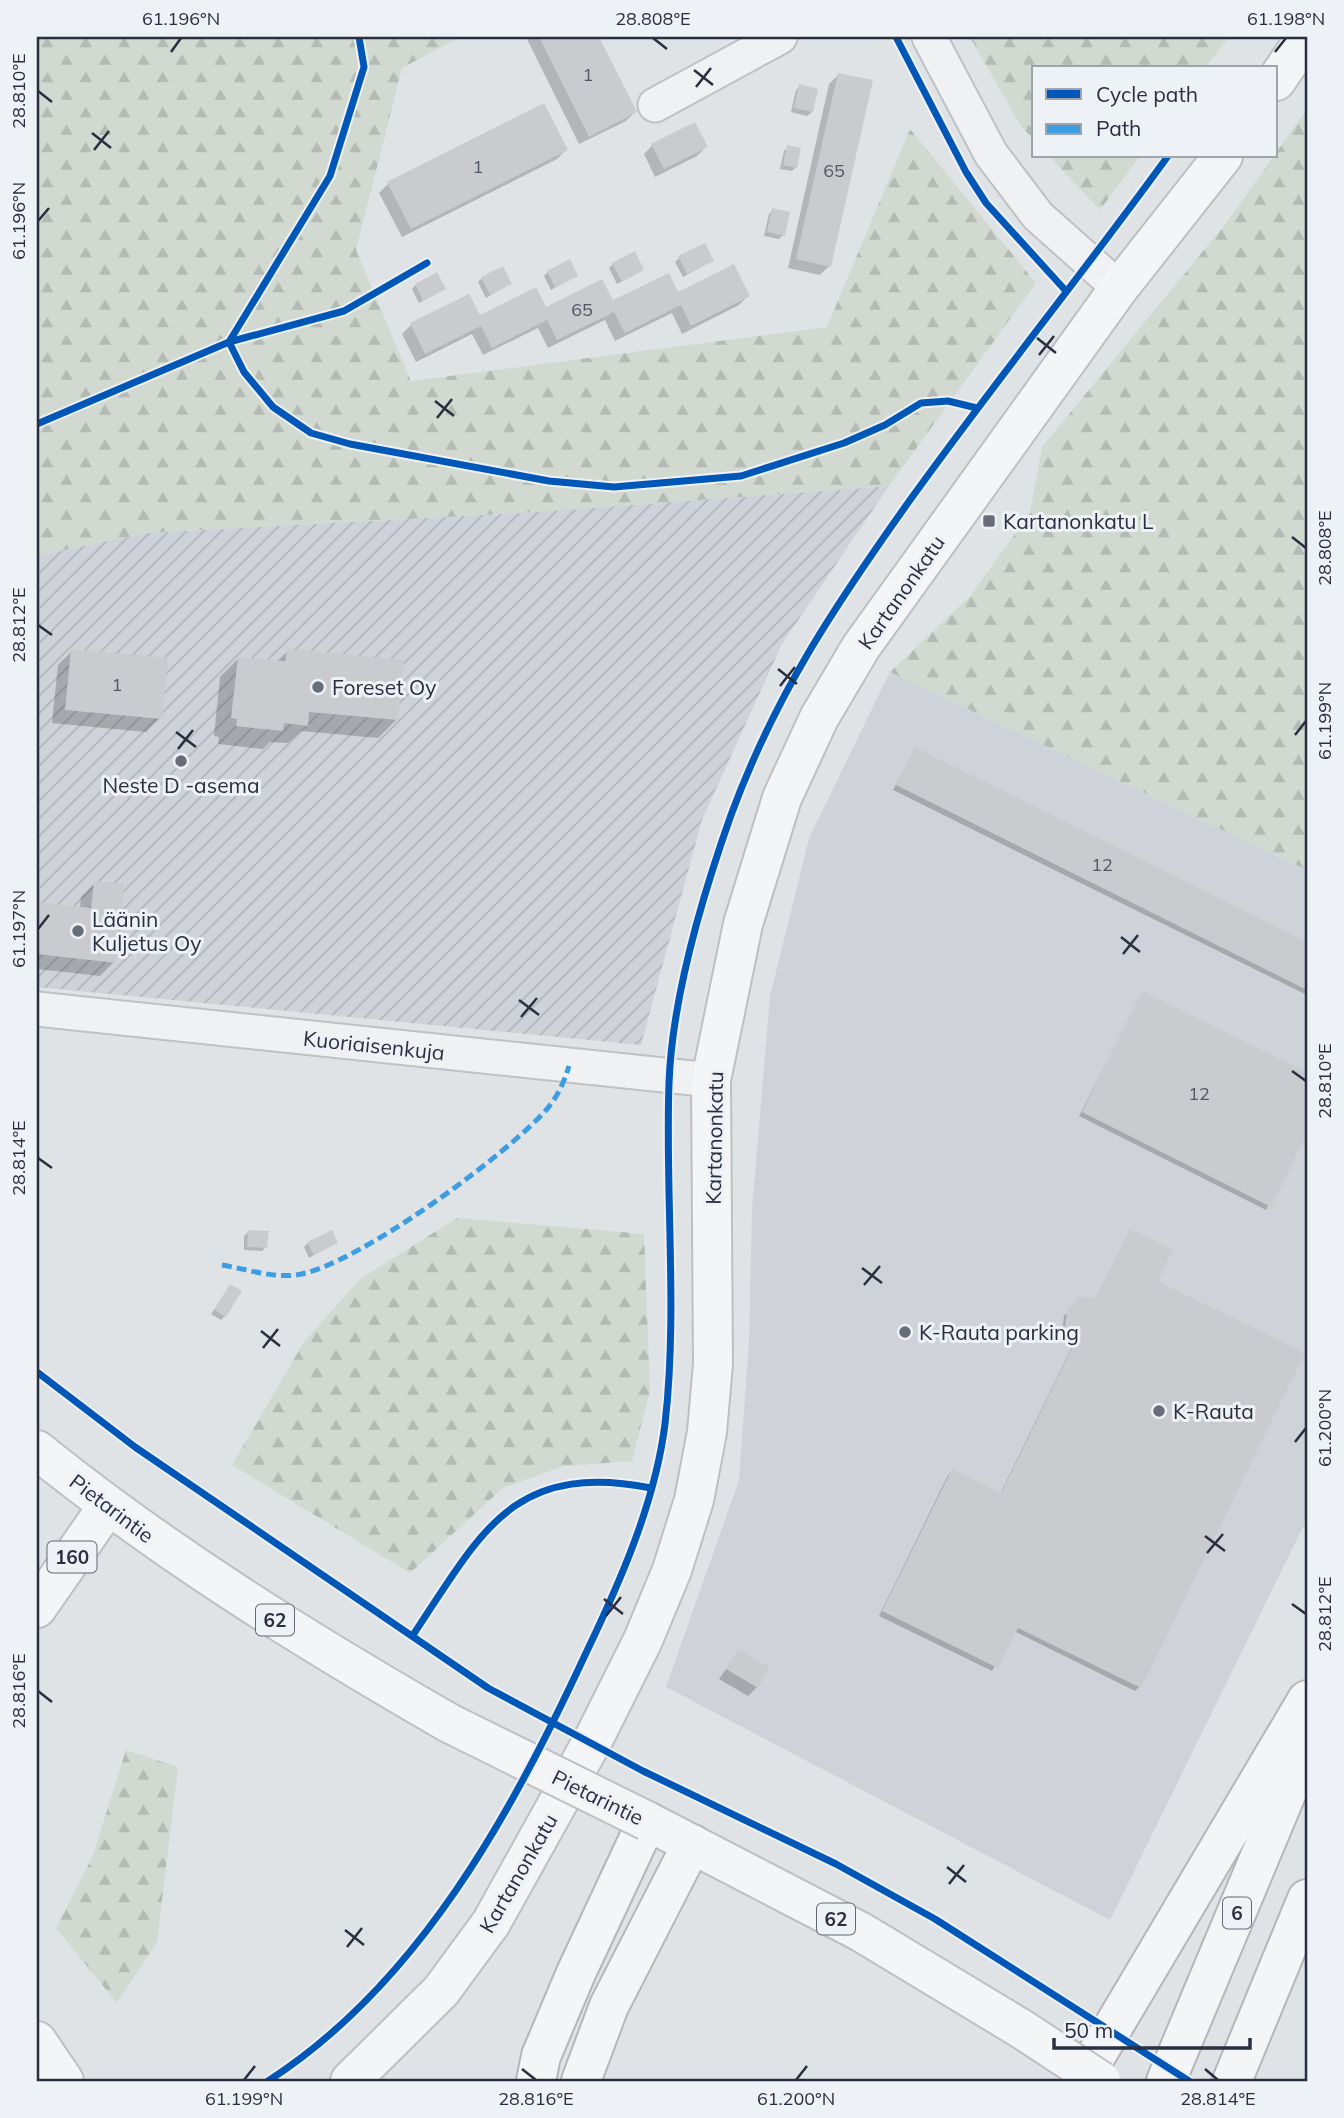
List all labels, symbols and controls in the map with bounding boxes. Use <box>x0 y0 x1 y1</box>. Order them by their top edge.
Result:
text: 61.196°N <box>142 7 220 30</box>
text: 28.808°E <box>615 7 691 30</box>
text: 61.198°N <box>1247 7 1325 30</box>
text: 28.810°E <box>7 53 30 129</box>
house number: 1 <box>583 63 593 86</box>
legend <box>1032 66 1278 158</box>
text: Cycle path <box>1096 81 1198 107</box>
text: Path <box>1096 115 1141 141</box>
house number: 1 <box>473 155 483 178</box>
house number: 65 <box>823 159 845 182</box>
text: 61.196°N <box>7 182 30 260</box>
house number: 65 <box>571 298 593 321</box>
place label: Kartanonkatu L <box>1003 508 1154 534</box>
text: 28.808°E <box>1313 510 1336 586</box>
marker: Kartanonkatu L <box>981 513 997 529</box>
street label: Kartanonkatu <box>852 530 950 654</box>
text: 28.812°E <box>7 587 30 663</box>
house number: 1 <box>112 673 122 696</box>
place label: Foreset Oy <box>332 674 436 700</box>
marker: Foreset Oy <box>310 679 326 695</box>
text: 61.199°N <box>1313 682 1336 760</box>
marker: Neste D -asema <box>173 753 189 769</box>
place label: Neste D -asema <box>102 772 260 798</box>
house number: 12 <box>1091 853 1113 876</box>
text: 61.197°N <box>7 890 30 968</box>
place label: Läänin Kuljetus Oy <box>92 906 201 956</box>
marker: Läänin Kuljetus Oy <box>70 923 86 939</box>
street label: Kuoriaisenkuja <box>302 1025 446 1065</box>
text: 28.810°E <box>1313 1043 1336 1119</box>
street label: Kartanonkatu <box>700 1071 728 1205</box>
house number: 12 <box>1188 1082 1210 1105</box>
text: 28.814°E <box>7 1120 30 1196</box>
place label: K-Rauta parking <box>919 1319 1079 1345</box>
marker: K-Rauta parking <box>897 1324 913 1340</box>
text: 61.200°N <box>1313 1389 1336 1467</box>
place label: K-Rauta <box>1173 1398 1254 1424</box>
marker: K-Rauta <box>1151 1403 1167 1419</box>
street label: Pietarintie <box>65 1468 159 1548</box>
road number: 160 <box>48 1541 96 1572</box>
text: 28.812°E <box>1313 1576 1336 1652</box>
road number: 62 <box>256 1604 294 1636</box>
text: 28.816°E <box>7 1653 30 1729</box>
street label: Pietarintie <box>548 1764 648 1830</box>
street label: Kartanonkatu <box>473 1809 563 1937</box>
road number: 6 <box>1223 1898 1251 1928</box>
road number: 62 <box>817 1904 855 1935</box>
scale bar <box>1054 2006 1250 2050</box>
text: 50 m <box>1064 2017 1113 2043</box>
text: 61.199°N <box>205 2087 283 2110</box>
text: 28.816°E <box>498 2087 574 2110</box>
text: 61.200°N <box>757 2087 835 2110</box>
text: 28.814°E <box>1180 2087 1256 2110</box>

